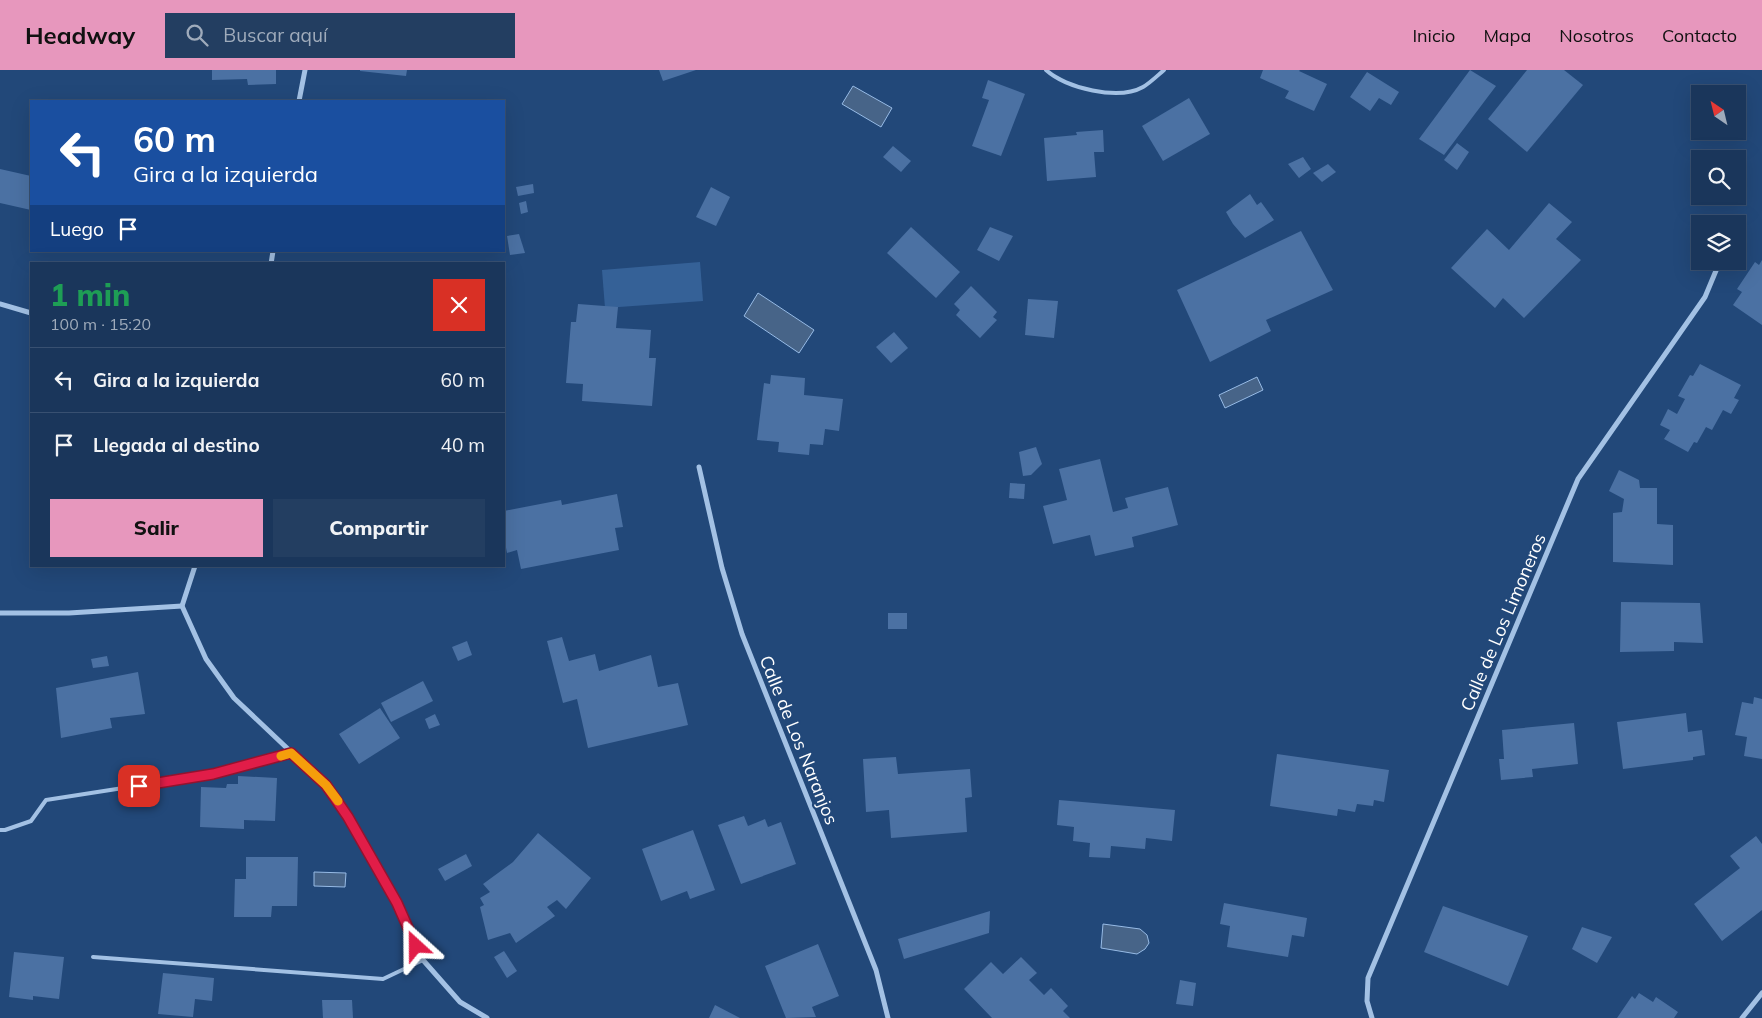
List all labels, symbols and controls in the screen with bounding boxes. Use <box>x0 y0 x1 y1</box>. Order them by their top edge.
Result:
search box <box>165 13 515 58</box>
text: Headway <box>25 20 135 50</box>
icon: search <box>183 21 211 49</box>
text: Buscar aquí <box>223 23 327 47</box>
text: Inicio <box>1412 24 1455 47</box>
text: Mapa <box>1483 24 1531 47</box>
text: Nosotros <box>1559 24 1634 47</box>
text: Contacto <box>1662 24 1737 47</box>
north arrow <box>1691 85 1746 140</box>
map controls <box>1691 85 1746 270</box>
text: 60 m <box>133 117 216 161</box>
icon: left <box>50 120 115 185</box>
button: search <box>1691 150 1746 205</box>
text: Gira a la izquierda <box>133 160 318 188</box>
icon: arrive <box>114 215 142 243</box>
button: layers <box>1691 215 1746 270</box>
text: Luego <box>50 217 104 241</box>
text: 1 min <box>50 276 130 314</box>
button: close <box>433 279 485 331</box>
text: 100 m · 15:20 <box>50 314 151 334</box>
icon: left <box>50 366 78 394</box>
text: Gira a la izquierda <box>93 368 259 392</box>
text: 60 m <box>441 368 485 392</box>
icon: arrive <box>50 431 78 459</box>
text: Llegada al destino <box>93 433 260 457</box>
text: 40 m <box>441 433 485 457</box>
button: Salir <box>50 499 263 557</box>
button: Compartir <box>273 499 485 557</box>
street label: Calle de Los Limoneros <box>1455 530 1551 714</box>
street label: Calle de Los Naranjos <box>755 652 843 828</box>
pin <box>118 765 160 807</box>
icon: arrive <box>125 772 153 800</box>
position arrow <box>389 919 441 971</box>

